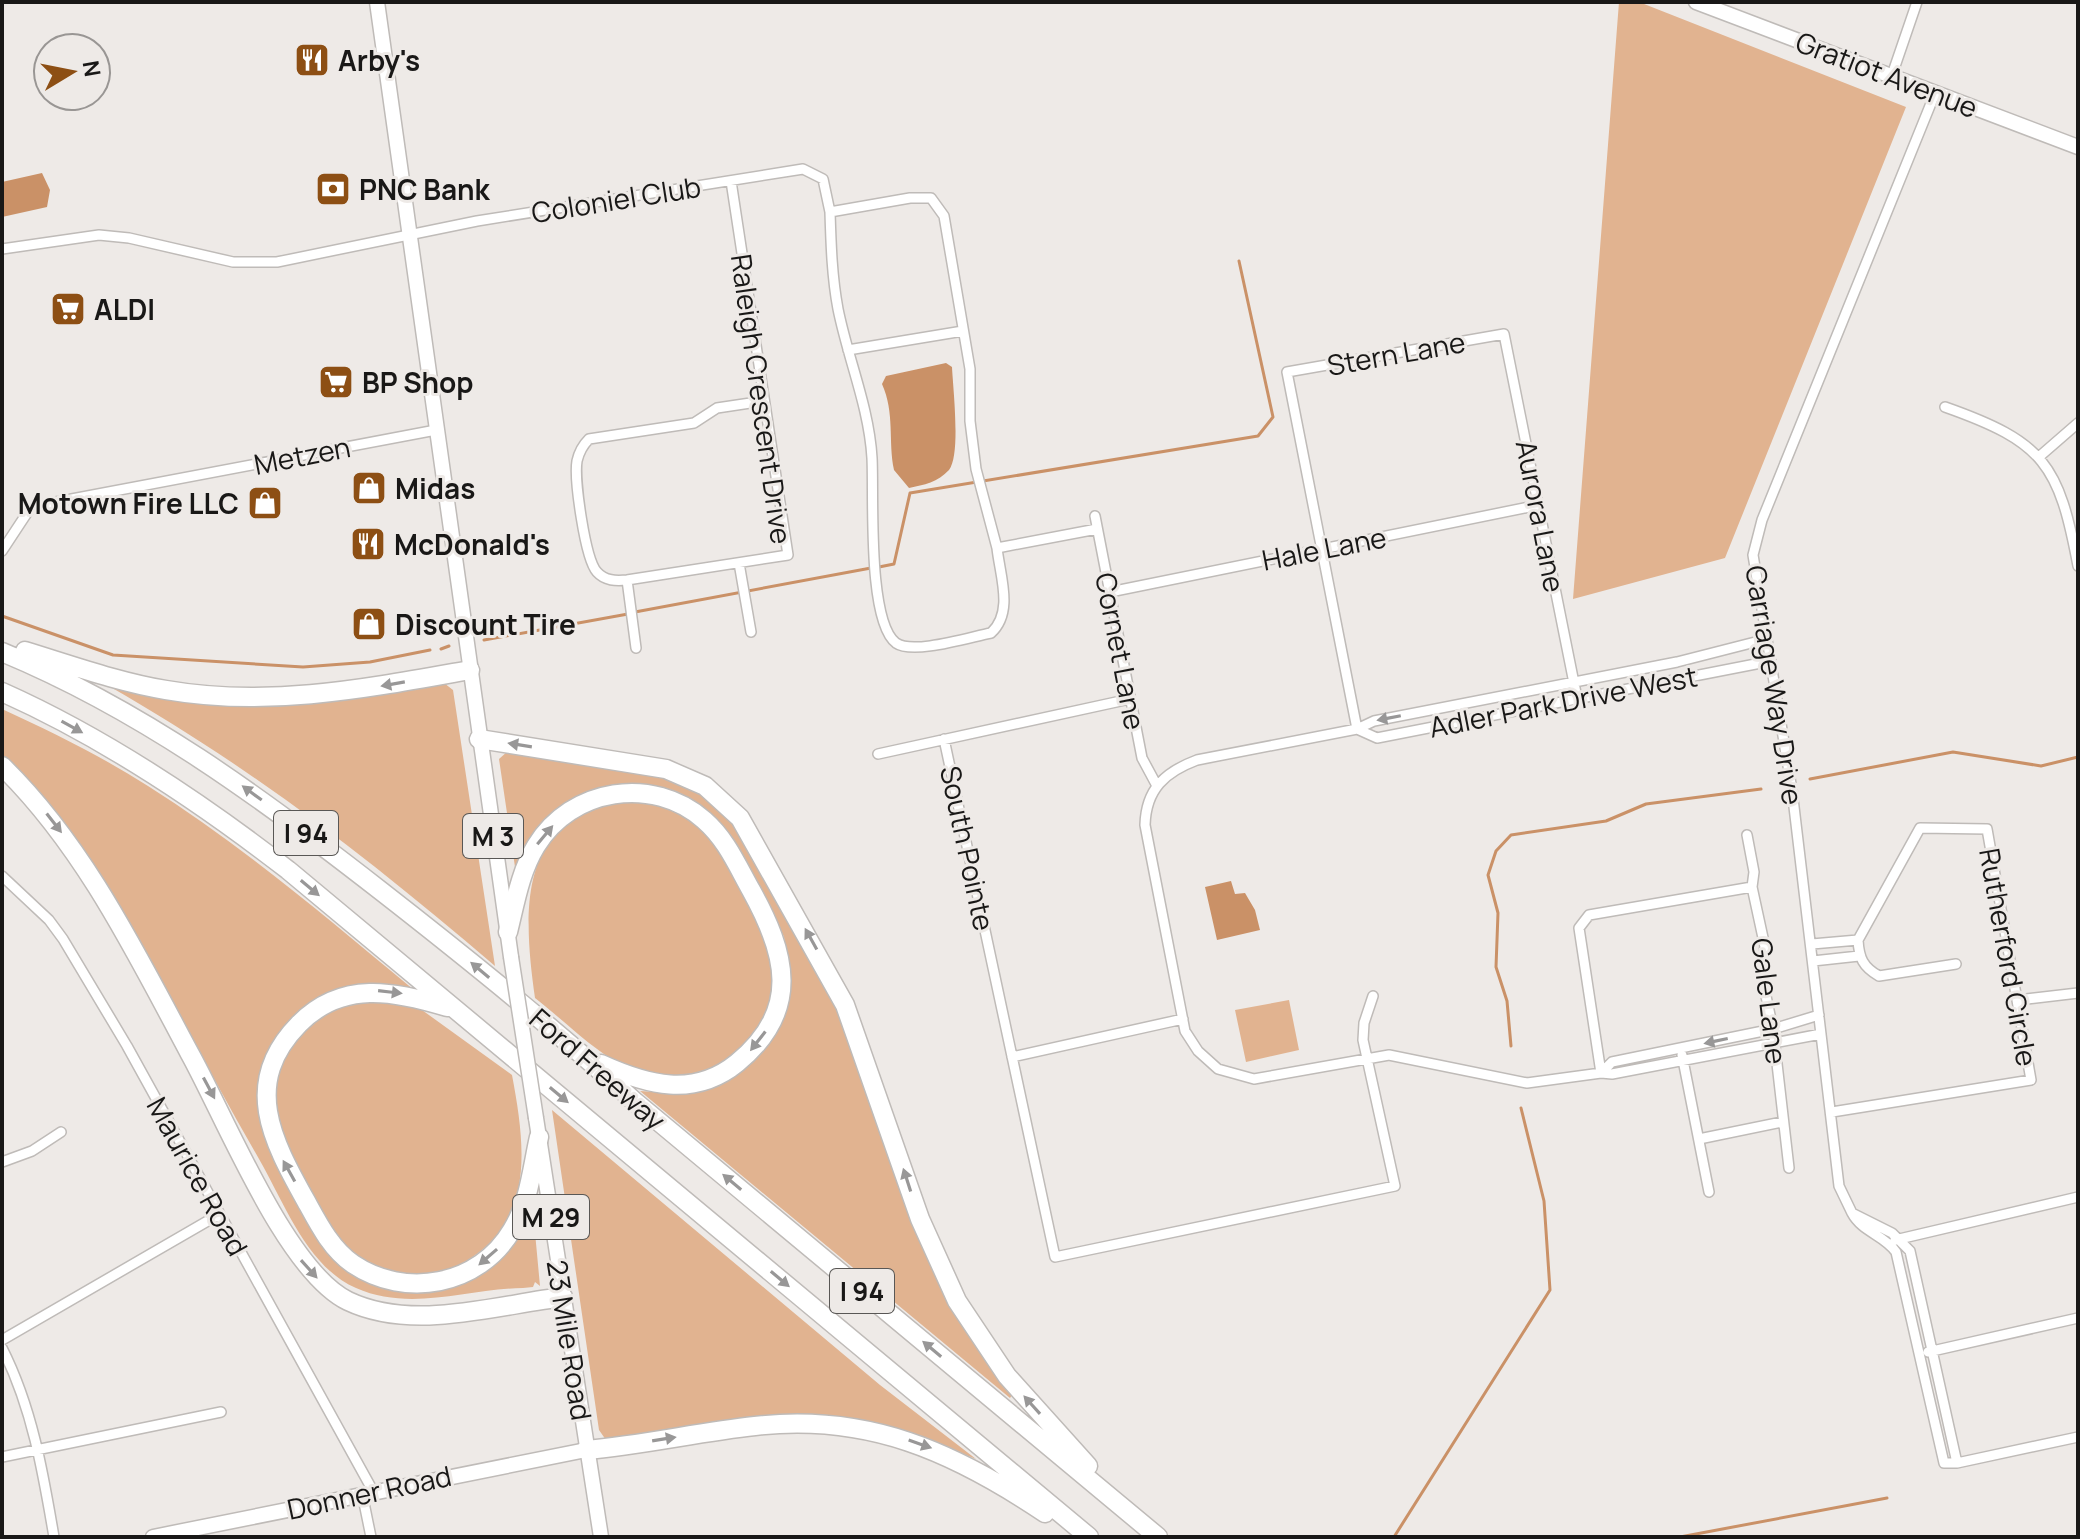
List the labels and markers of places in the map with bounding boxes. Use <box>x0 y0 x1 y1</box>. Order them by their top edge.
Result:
restaurant icon: Arby's <box>293 41 331 79</box>
place label: Arby's <box>338 41 420 79</box>
bank icon: PNC Bank <box>314 170 352 208</box>
place label: PNC Bank <box>359 170 491 208</box>
supermarket icon: ALDI <box>49 290 87 328</box>
place label: ALDI <box>94 290 155 328</box>
supermarket icon: BP Shop <box>317 363 355 401</box>
place label: BP Shop <box>362 363 474 401</box>
shop icon: Midas <box>350 469 388 507</box>
place label: Midas <box>395 469 475 507</box>
place label: Motown Fire LLC <box>18 484 239 522</box>
shop icon: Motown Fire LLC <box>246 484 284 522</box>
restaurant icon: McDonald's <box>349 525 387 563</box>
place label: McDonald's <box>394 525 550 563</box>
shop icon: Discount Tire <box>350 605 388 643</box>
place label: Discount Tire <box>395 605 576 643</box>

